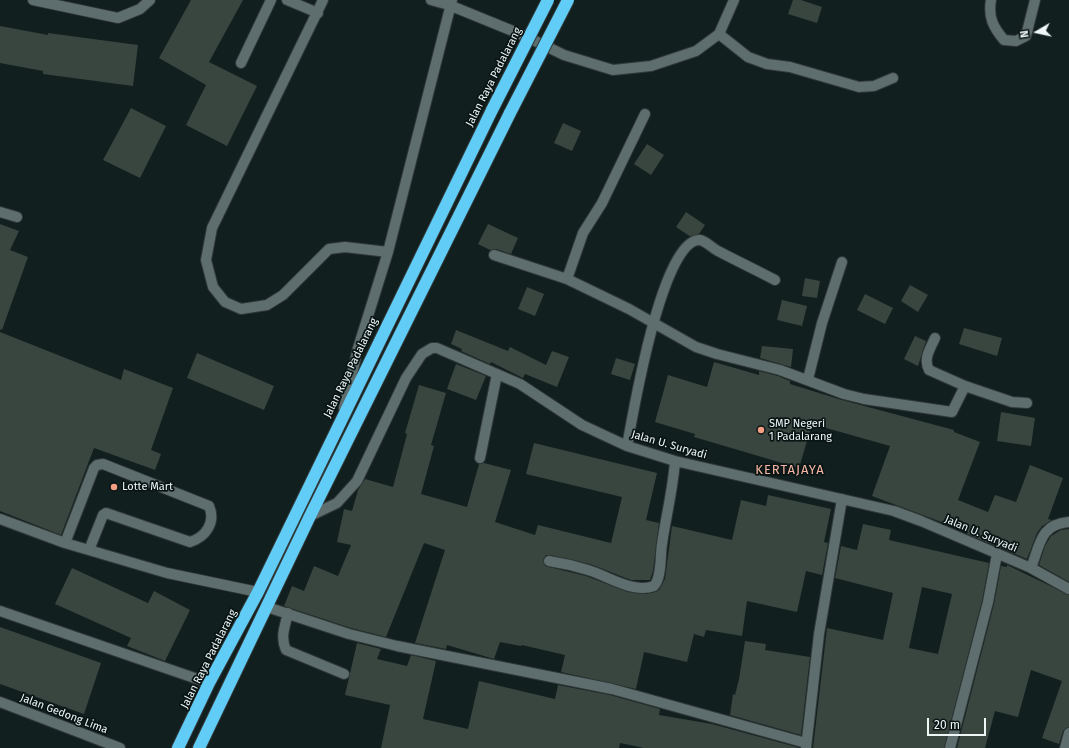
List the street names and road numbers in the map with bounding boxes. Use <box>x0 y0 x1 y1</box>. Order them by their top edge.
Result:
street label: Jalan Raya Padalarang <box>463 25 525 129</box>
street label: Jalan Raya Padalarang <box>321 316 381 420</box>
street label: Jalan U. Suryadi <box>630 428 708 462</box>
street label: Jalan U. Suryadi <box>943 513 1019 555</box>
street label: Jalan Raya Padalarang <box>178 607 240 711</box>
street label: Jalan Gedong Lima <box>18 691 110 737</box>

